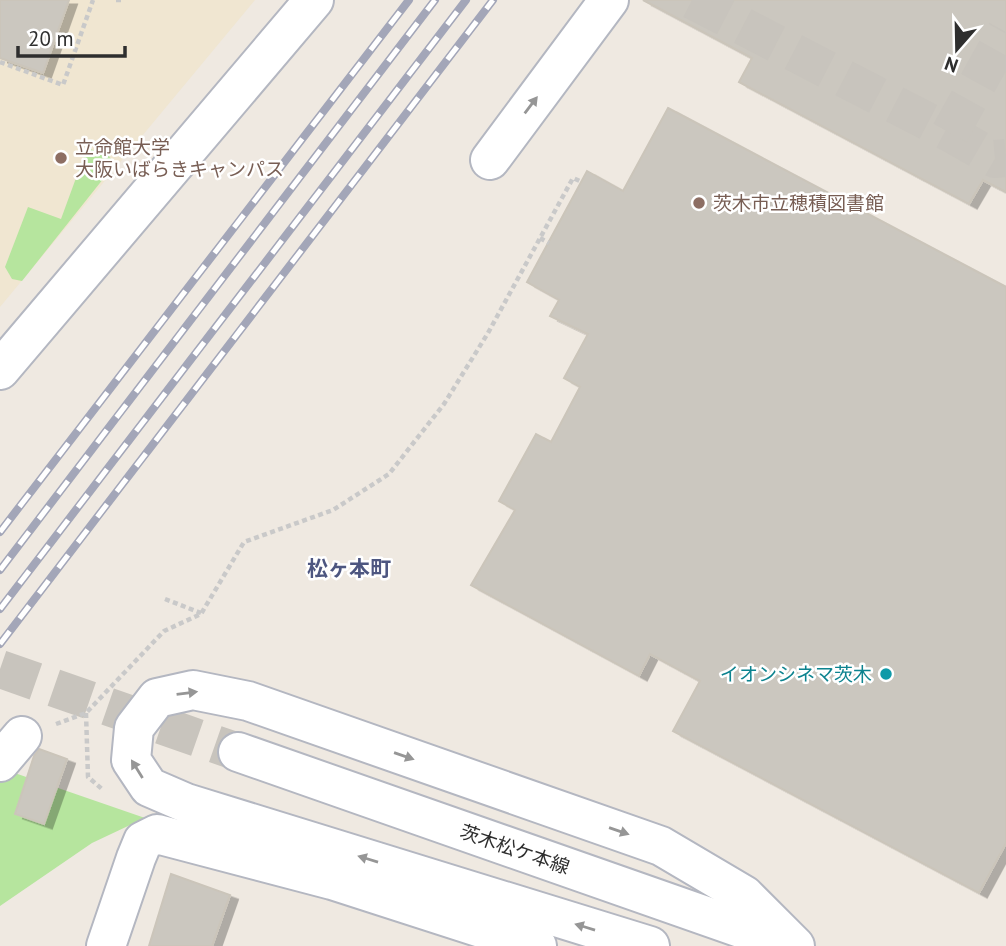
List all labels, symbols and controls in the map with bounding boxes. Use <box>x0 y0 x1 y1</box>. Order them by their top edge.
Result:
scale bar <box>18 14 124 58</box>
north arrow <box>922 14 992 84</box>
text: 20 m <box>28 25 74 52</box>
text: N <box>941 52 961 78</box>
one-way arrow <box>524 96 538 114</box>
place label: 立命館大学 大阪いばらきキャンパス <box>75 135 284 181</box>
marker: 立命館大学 大阪いばらきキャンパス <box>53 150 69 166</box>
place label: 茨木市立穂積図書館 <box>713 191 884 215</box>
marker: 茨木市立穂積図書館 <box>691 195 707 211</box>
district label: 松ヶ本町 <box>307 555 391 582</box>
place label: イオンシネマ茨木 <box>720 662 872 686</box>
marker: イオンシネマ茨木 <box>878 666 894 682</box>
one-way arrow <box>176 687 198 698</box>
one-way arrow <box>393 751 414 762</box>
one-way arrow <box>131 759 144 779</box>
street label: 茨木松ケ本線 <box>457 819 573 879</box>
one-way arrow <box>608 826 629 837</box>
one-way arrow <box>357 854 378 864</box>
one-way arrow <box>574 921 595 932</box>

